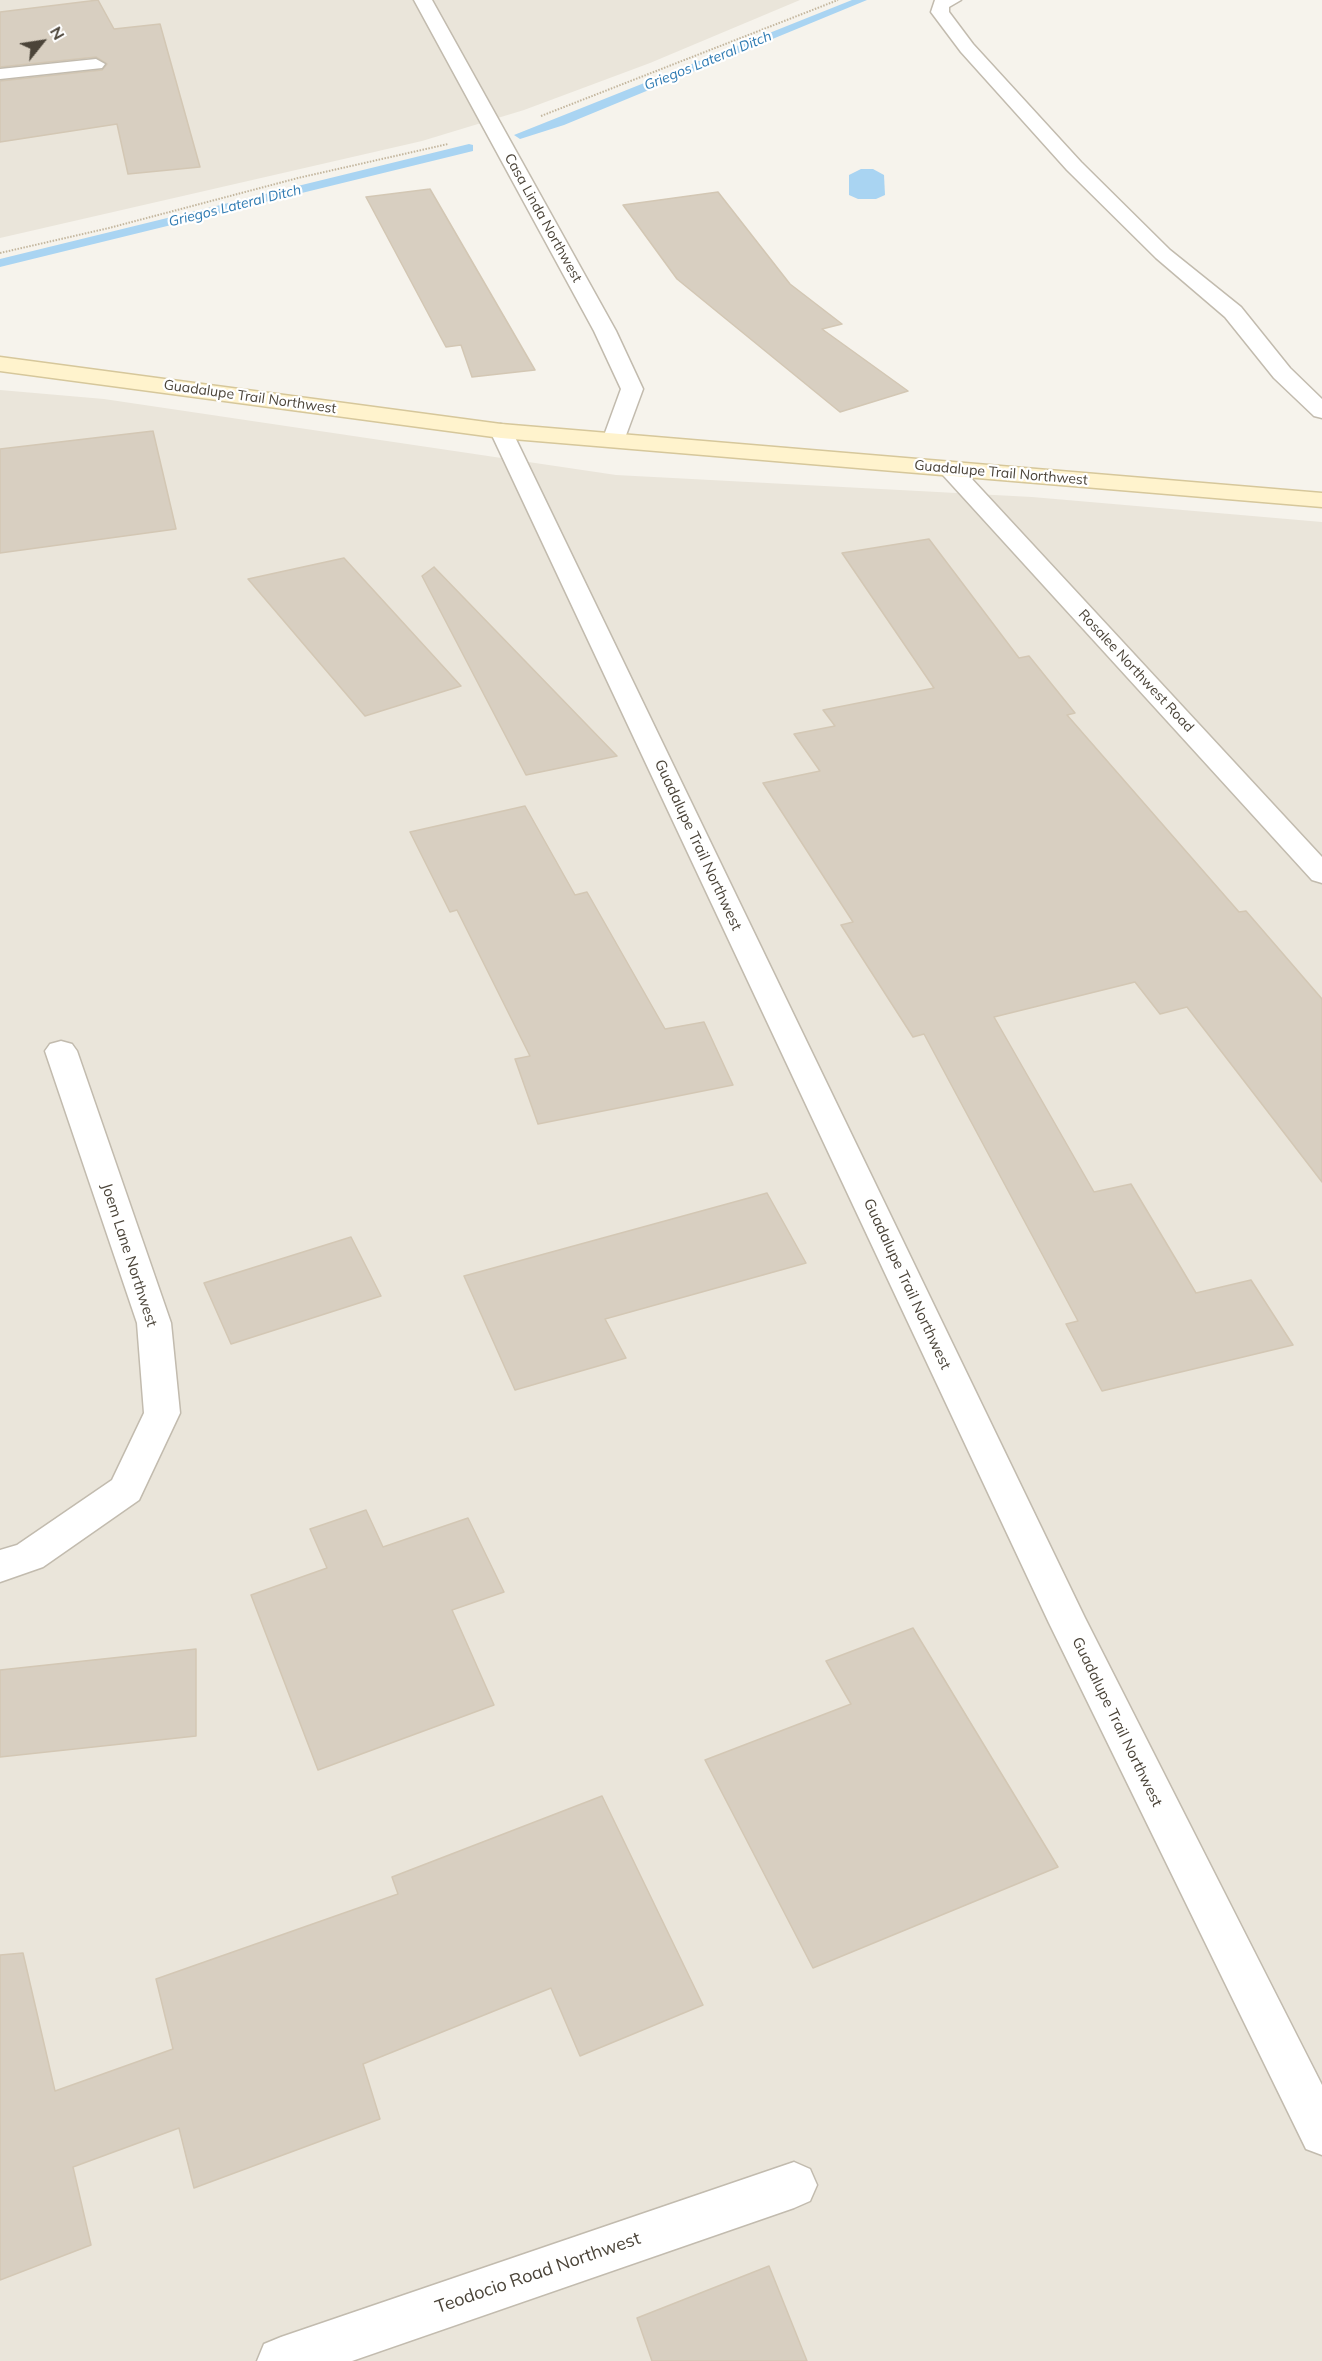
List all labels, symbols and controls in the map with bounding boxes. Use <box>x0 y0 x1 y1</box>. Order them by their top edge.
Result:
north arrow <box>12 12 72 72</box>
text: N <box>46 23 69 43</box>
water label: Griegos Lateral Ditch <box>642 28 774 94</box>
street label: Casa Linda Northwest <box>501 151 585 285</box>
water label: Griegos Lateral Ditch <box>167 181 303 231</box>
street label: Guadalupe Trail Northwest <box>163 377 337 417</box>
street label: Guadalupe Trail Northwest <box>914 457 1088 489</box>
street label: Rosalee Northwest Road <box>1075 606 1197 736</box>
street label: Guadalupe Trail Northwest <box>650 757 746 933</box>
street label: Joem Lane Northwest <box>97 1181 161 1329</box>
street label: Guadalupe Trail Northwest <box>859 1196 955 1372</box>
street label: Guadalupe Trail Northwest <box>1068 1634 1166 1810</box>
street label: Teodocio Road Northwest <box>433 2228 643 2318</box>

